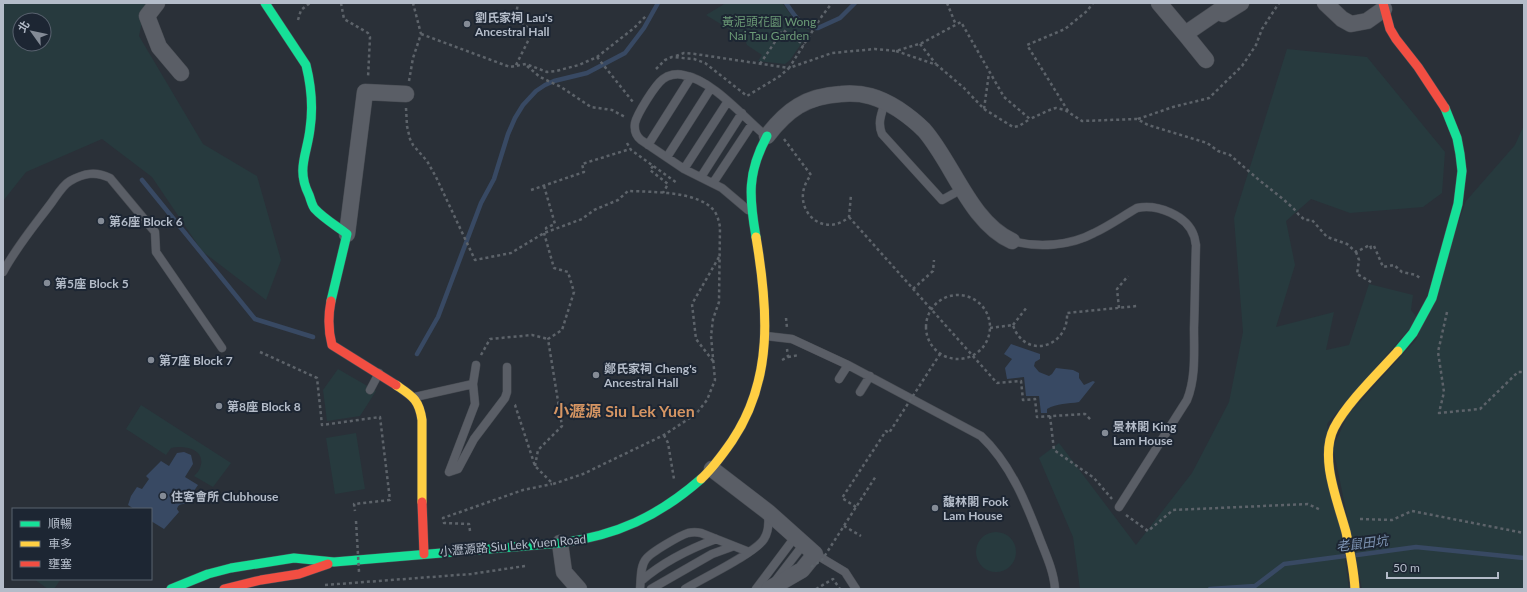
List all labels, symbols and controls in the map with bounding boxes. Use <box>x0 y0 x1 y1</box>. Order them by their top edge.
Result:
place label: 劉氏家祠 Lau's Ancestral Hall <box>474 10 553 39</box>
north arrow <box>12 12 52 52</box>
park label: 黃泥頭花園 Wong Nai Tau Garden <box>722 14 816 43</box>
text: 北 <box>15 18 32 34</box>
marker: 劉氏家祠 Lau's Ancestral Hall <box>462 19 472 29</box>
place label: 第6座 Block 6 <box>109 214 183 229</box>
marker: 第6座 Block 6 <box>96 216 106 226</box>
place label: 第5座 Block 5 <box>55 276 129 291</box>
marker: 第5座 Block 5 <box>42 278 52 288</box>
place label: 第7座 Block 7 <box>159 353 233 368</box>
marker: 第7座 Block 7 <box>146 355 156 365</box>
place label: 鄭氏家祠 Cheng's Ancestral Hall <box>603 361 697 390</box>
marker: 鄭氏家祠 Cheng's Ancestral Hall <box>591 370 601 380</box>
place label: 第8座 Block 8 <box>227 399 301 414</box>
marker: 第8座 Block 8 <box>214 401 224 411</box>
district label: 小瀝源 Siu Lek Yuen <box>553 401 695 420</box>
place label: 景林閣 King Lam House <box>1113 419 1177 448</box>
marker: 景林閣 King Lam House <box>1100 428 1110 438</box>
place label: 住客會所 Clubhouse <box>171 489 279 504</box>
marker: 住客會所 Clubhouse <box>158 491 168 501</box>
place label: 馥林閣 Fook Lam House <box>943 494 1009 523</box>
marker: 馥林閣 Fook Lam House <box>930 503 940 513</box>
legend <box>12 508 152 580</box>
text: 順暢 <box>48 516 72 531</box>
street label: 小瀝源路 Siu Lek Yuen Road <box>439 531 587 559</box>
water label: 老鼠田坑 <box>1335 532 1391 554</box>
text: 車多 <box>48 536 72 551</box>
scale bar <box>1387 554 1498 580</box>
text: 壅塞 <box>48 556 72 571</box>
text: 50 m <box>1393 560 1420 575</box>

